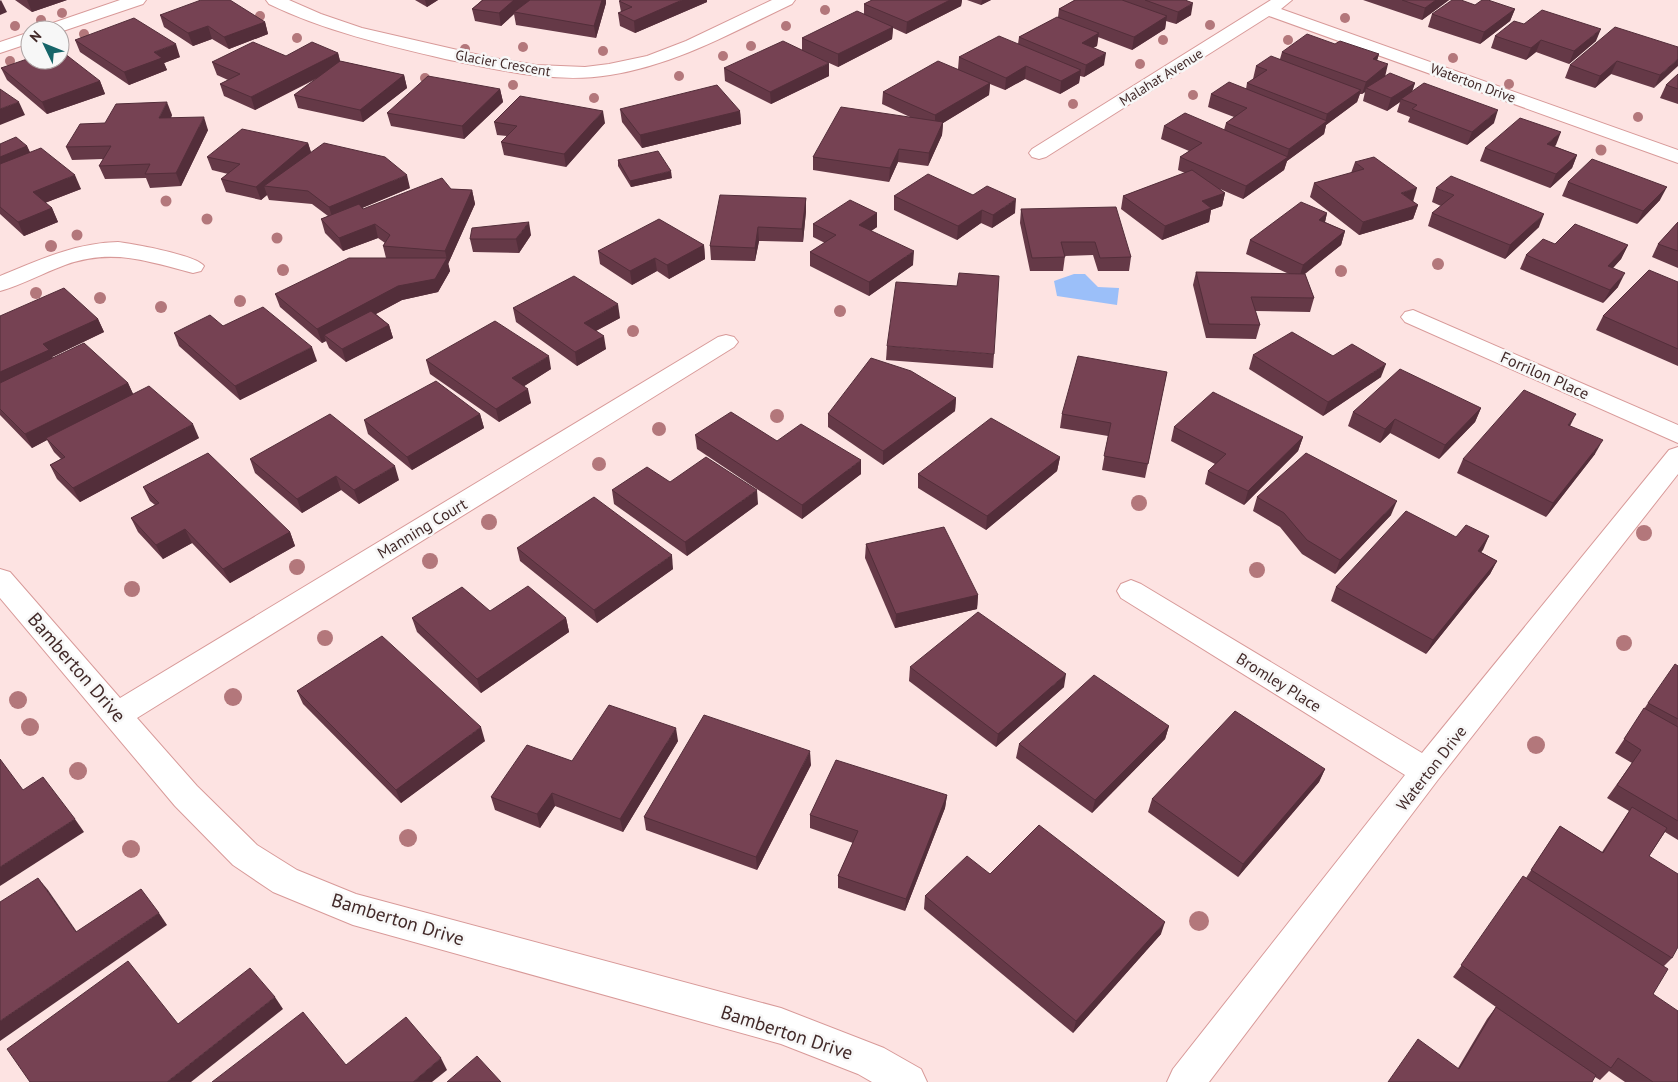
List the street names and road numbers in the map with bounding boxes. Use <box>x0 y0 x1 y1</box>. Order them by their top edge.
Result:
street label: Malahat Avenue <box>1116 44 1206 110</box>
street label: Glacier Crescent <box>454 46 552 80</box>
street label: Waterton Drive <box>1428 59 1518 107</box>
street label: Forrilon Place <box>1498 347 1592 403</box>
street label: Manning Court <box>374 493 471 563</box>
street label: Bamberton Drive <box>23 607 131 727</box>
street label: Bromley Place <box>1233 648 1325 716</box>
street label: Waterton Drive <box>1392 721 1470 815</box>
street label: Bamberton Drive <box>329 887 467 951</box>
street label: Bamberton Drive <box>718 999 856 1065</box>

